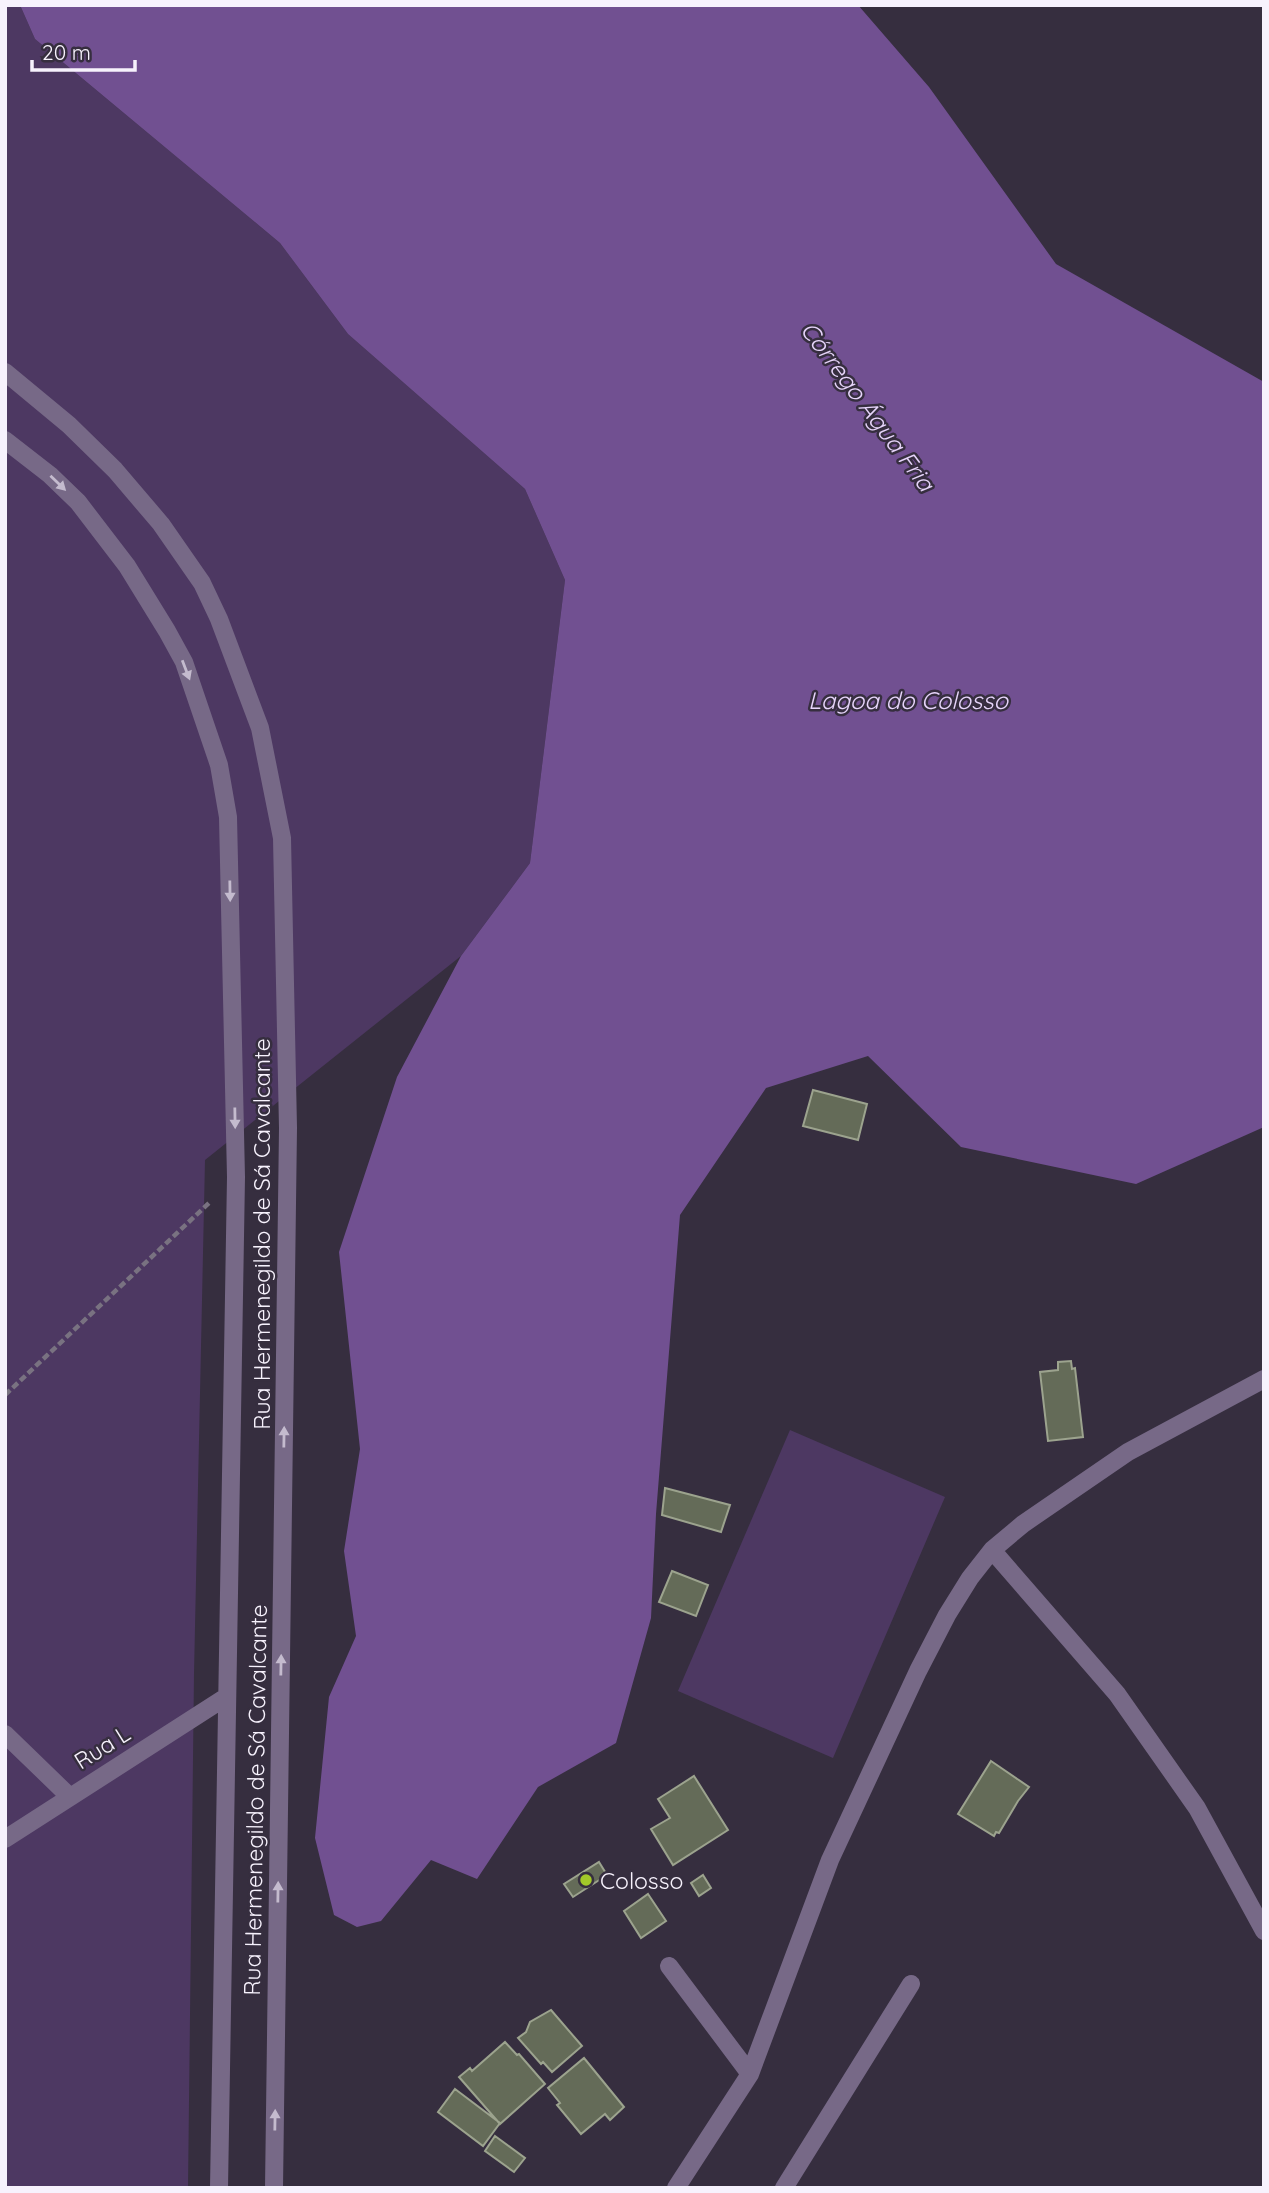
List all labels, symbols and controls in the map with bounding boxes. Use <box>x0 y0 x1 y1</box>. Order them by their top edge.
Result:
scale bar <box>32 28 135 72</box>
text: 20 m <box>42 39 91 65</box>
water label: Córrego Água Fria <box>794 315 942 498</box>
one-way arrow <box>50 474 67 491</box>
one-way arrow <box>181 659 192 680</box>
water label: Lagoa do Colosso <box>808 685 1009 715</box>
one-way arrow <box>224 880 236 902</box>
street label: Rua Hermenegildo de Sá Cavalcante <box>247 1038 276 1430</box>
one-way arrow <box>229 1107 240 1129</box>
one-way arrow <box>278 1426 290 1448</box>
street label: Rua Hermenegildo de Sá Cavalcante <box>237 1604 273 1996</box>
one-way arrow <box>275 1653 287 1675</box>
street label: Rua L <box>69 1719 135 1775</box>
place label: Colosso <box>600 1866 683 1895</box>
marker: Colosso <box>578 1872 594 1888</box>
one-way arrow <box>272 1881 284 1903</box>
one-way arrow <box>270 2108 281 2130</box>

